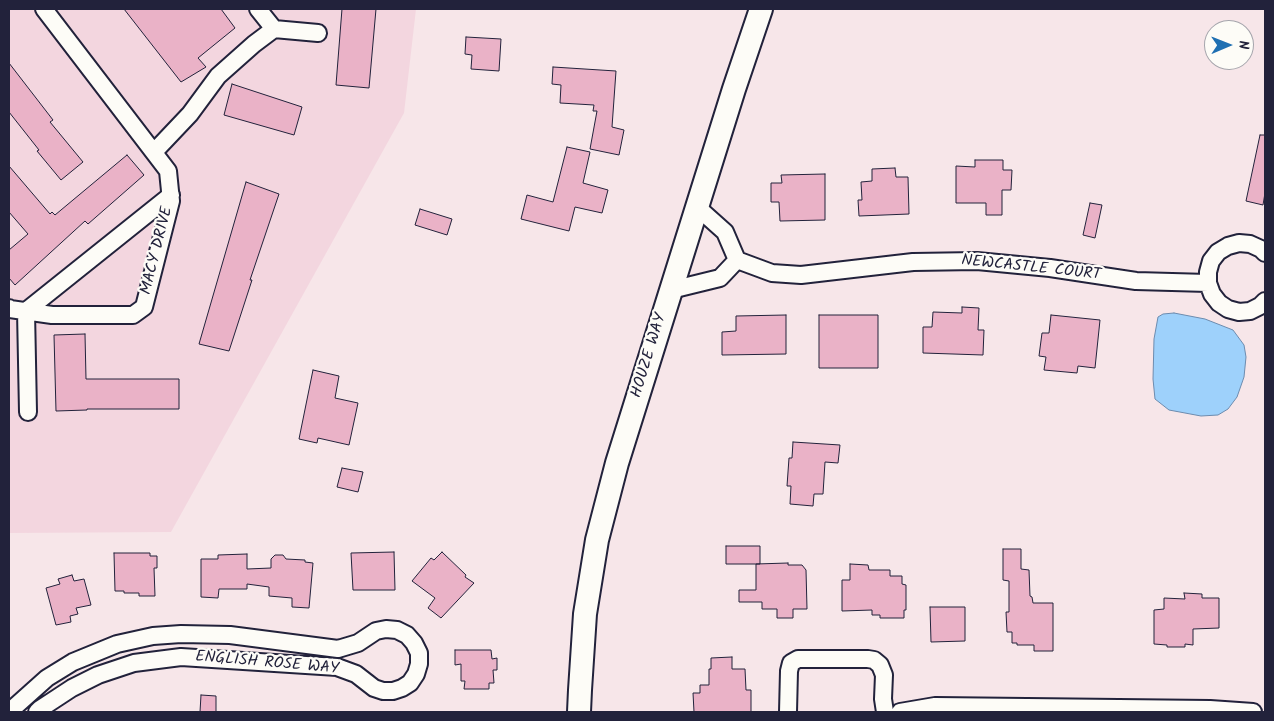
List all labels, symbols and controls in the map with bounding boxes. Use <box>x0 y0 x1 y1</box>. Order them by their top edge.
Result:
north arrow <box>1204 20 1254 70</box>
text: N <box>1232 40 1254 49</box>
street label: MACY DRIVE <box>138 205 178 297</box>
street label: NEWCASTLE COURT <box>960 252 1102 286</box>
street label: HOUZE WAY <box>628 311 672 401</box>
street label: ENGLISH ROSE WAY <box>194 648 340 680</box>

